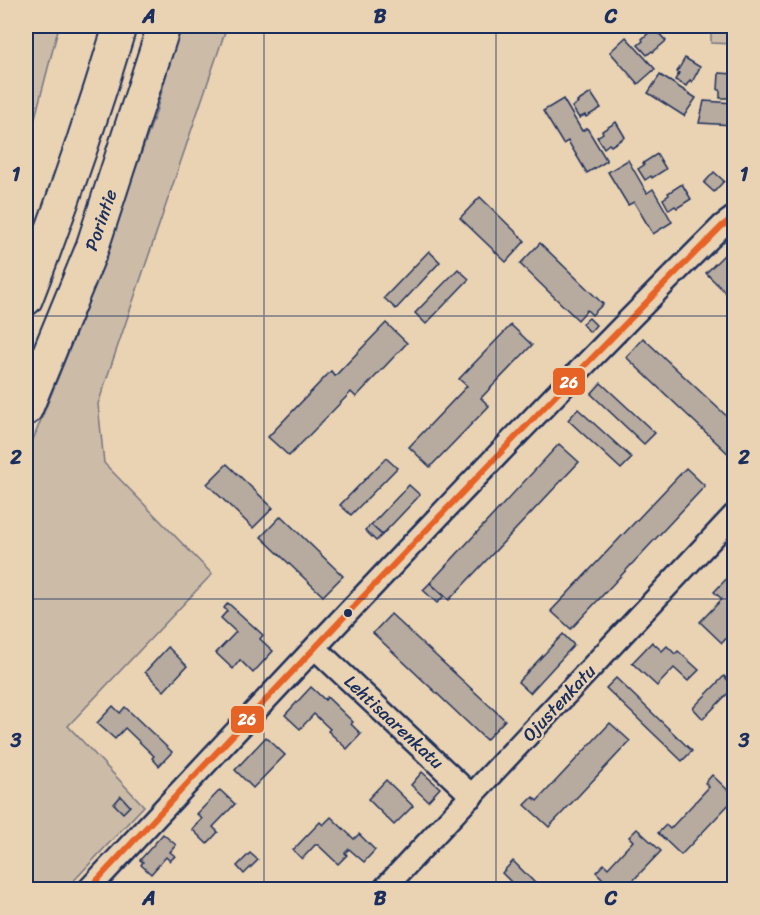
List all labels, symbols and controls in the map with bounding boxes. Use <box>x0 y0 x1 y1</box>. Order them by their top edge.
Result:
text: A <box>141 0 156 34</box>
text: B <box>374 0 387 34</box>
text: C <box>604 0 618 34</box>
text: 1 <box>12 157 21 192</box>
text: 1 <box>740 157 749 192</box>
street label: Porintie <box>76 185 126 255</box>
line badge: 26 <box>552 367 586 396</box>
text: 26 <box>559 368 578 397</box>
text: 2 <box>9 440 22 475</box>
text: 2 <box>737 440 750 475</box>
unlabelled marker <box>342 607 354 619</box>
street label: Ojustenkatu <box>514 656 604 749</box>
street label: Lehtisaarenkatu <box>336 667 452 777</box>
line badge: 26 <box>230 705 265 734</box>
text: 26 <box>237 705 256 734</box>
text: 3 <box>10 723 22 758</box>
text: 3 <box>738 723 750 758</box>
text: A <box>141 881 156 915</box>
text: B <box>374 881 387 915</box>
text: C <box>604 881 618 915</box>

